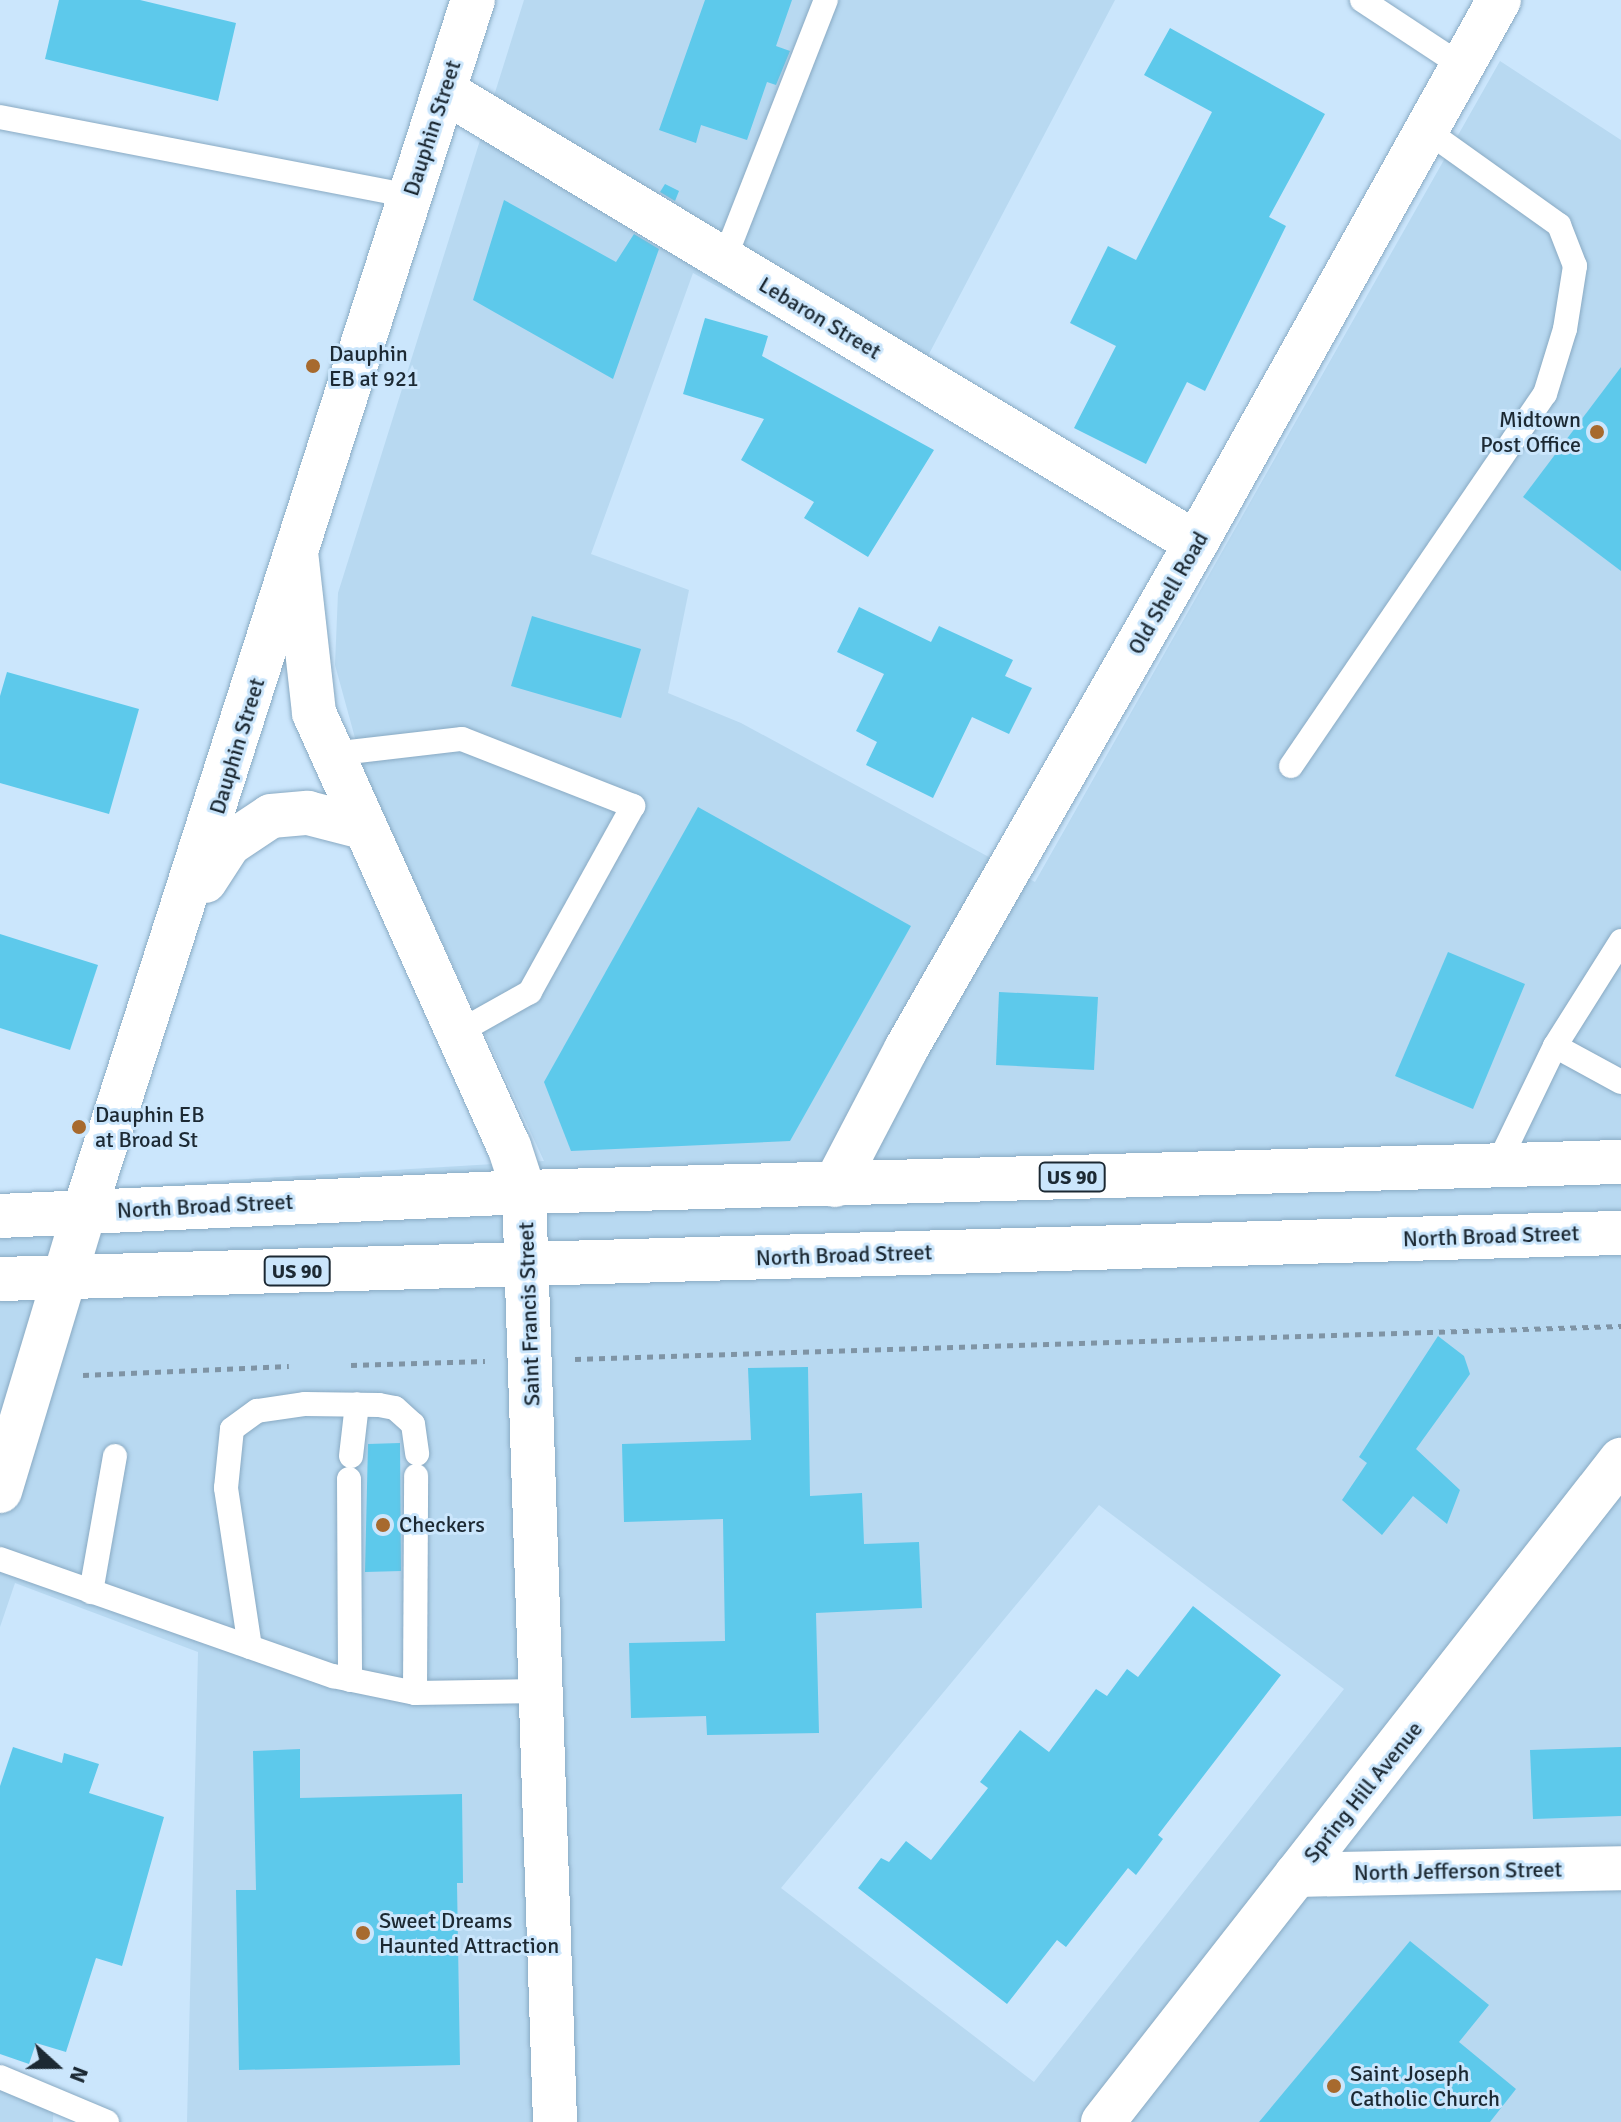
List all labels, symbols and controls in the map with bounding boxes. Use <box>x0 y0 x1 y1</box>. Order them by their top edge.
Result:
street label: Dauphin Street <box>398 57 466 199</box>
street label: Lebaron Street <box>754 271 886 365</box>
place label: Dauphin EB at 921 <box>329 340 419 392</box>
marker: Dauphin EB at 921 <box>304 357 322 375</box>
place label: Midtown Post Office <box>1480 406 1581 458</box>
marker: Midtown Post Office <box>1588 423 1606 441</box>
street label: Old Shell Road <box>1122 527 1214 659</box>
street label: Dauphin Street <box>204 675 270 817</box>
place label: Dauphin EB at Broad St <box>95 1101 204 1152</box>
marker: Dauphin EB at Broad St <box>70 1118 88 1136</box>
road number: US 90 <box>1038 1161 1106 1193</box>
street label: North Broad Street <box>116 1188 294 1224</box>
street label: North Broad Street <box>1402 1220 1580 1252</box>
street label: Saint Francis Street <box>513 1221 545 1407</box>
street label: North Broad Street <box>755 1239 933 1271</box>
road number: US 90 <box>263 1255 331 1287</box>
place label: Checkers <box>399 1512 485 1538</box>
marker: Checkers <box>374 1516 392 1534</box>
street label: Spring Hill Avenue <box>1298 1716 1428 1868</box>
street label: North Jefferson Street <box>1354 1856 1562 1886</box>
place label: Sweet Dreams Haunted Attraction <box>379 1907 559 1958</box>
marker: Sweet Dreams Haunted Attraction <box>354 1924 372 1942</box>
north arrow <box>16 2026 96 2106</box>
place label: Saint Joseph Catholic Church <box>1350 2060 1500 2112</box>
text: N <box>64 2063 94 2087</box>
marker: Saint Joseph Catholic Church <box>1325 2077 1343 2095</box>

